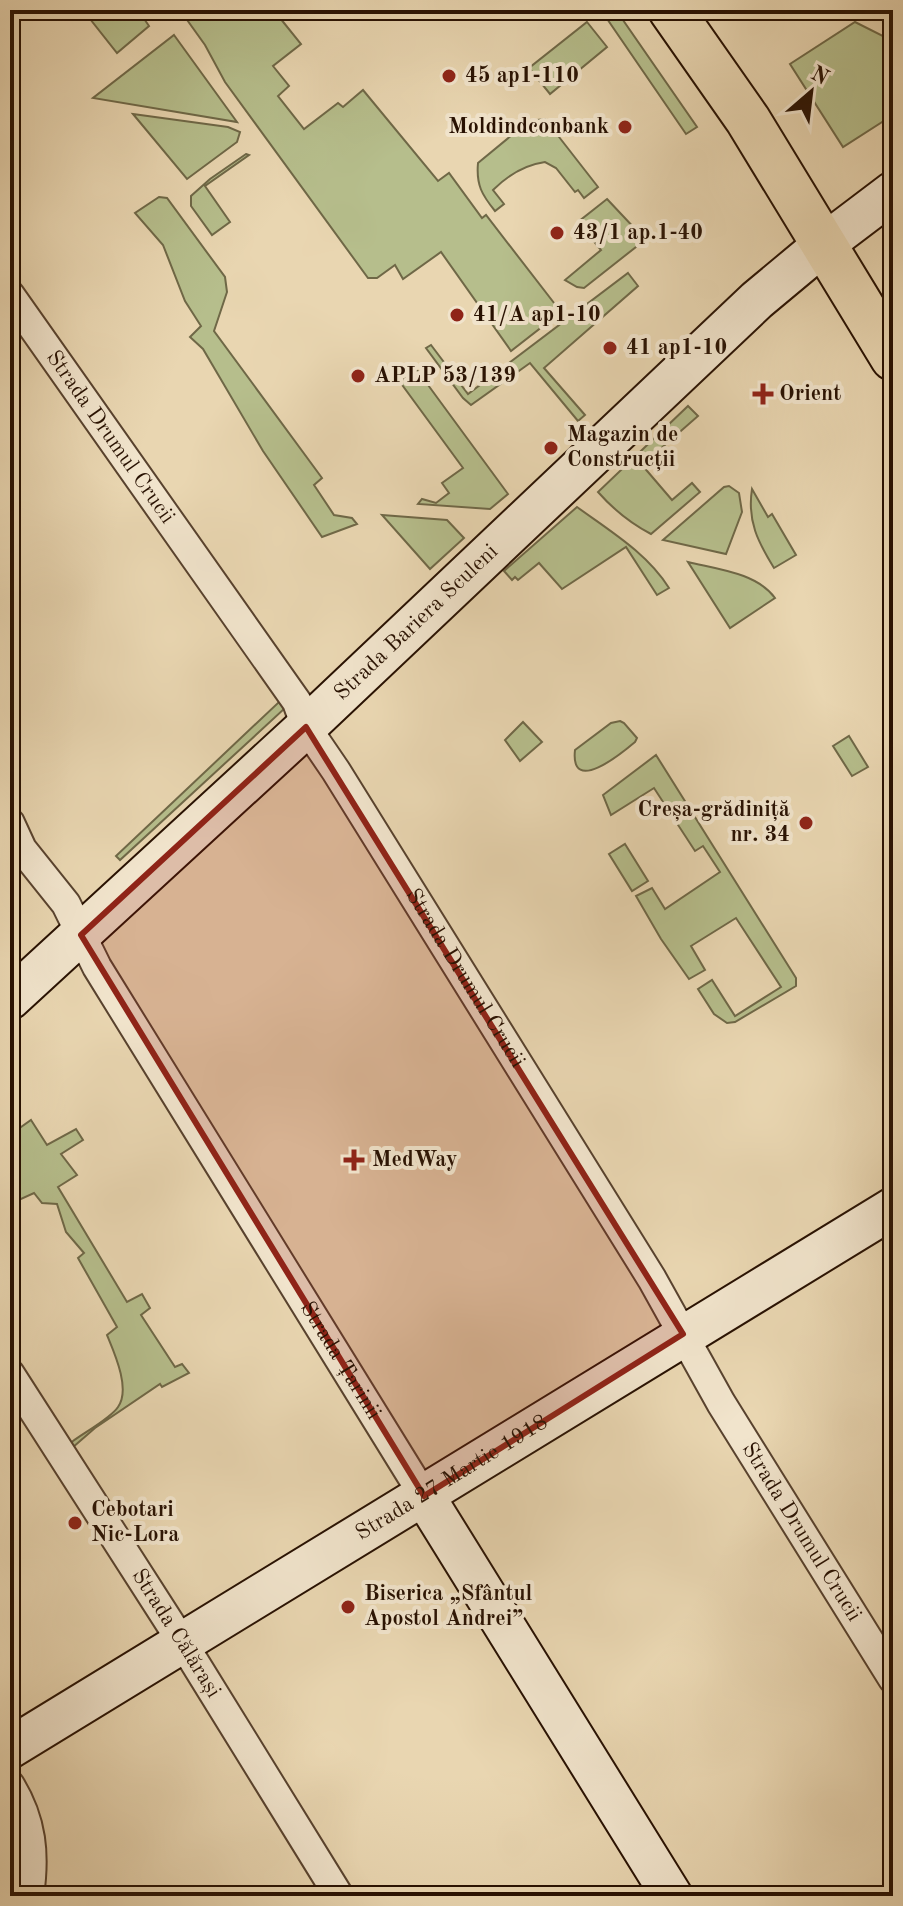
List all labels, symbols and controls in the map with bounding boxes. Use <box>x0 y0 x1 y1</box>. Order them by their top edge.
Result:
north arrow <box>771 52 851 132</box>
text: N <box>807 62 832 90</box>
place label: 45 ap1-110 <box>465 65 579 87</box>
marker: 45 ap1-110 <box>440 67 458 85</box>
place label: Moldindconbank <box>448 116 609 138</box>
marker: Moldindconbank <box>616 118 634 136</box>
place label: 43/1 ap.1-40 <box>573 222 703 244</box>
marker: 43/1 ap.1-40 <box>548 224 566 242</box>
place label: 41/A ap1-10 <box>473 304 601 326</box>
marker: 41/A ap1-10 <box>448 306 466 324</box>
place label: 41 ap1-10 <box>626 337 727 359</box>
marker: 41 ap1-10 <box>601 339 619 357</box>
street label: Strada Drumul Crucii <box>42 347 179 528</box>
place label: APLP 53/139 <box>374 365 516 387</box>
marker: APLP 53/139 <box>349 367 367 385</box>
place label: Orient <box>779 383 841 405</box>
marker: Orient <box>754 385 772 403</box>
place label: Magazin de Construcții <box>567 424 678 472</box>
marker: Magazin de Construcții <box>542 439 560 457</box>
street label: Strada Bariera Sculeni <box>330 540 502 705</box>
place label: Creșa-grădiniță nr. 34 <box>638 799 790 846</box>
marker: Creșa-grădiniță nr. 34 <box>797 814 815 832</box>
street label: Strada Drumul Crucii <box>401 885 529 1072</box>
marker: MedWay <box>343 1149 365 1171</box>
place label: MedWay <box>372 1149 457 1171</box>
street label: Strada Țarinii <box>296 1298 385 1423</box>
street label: Strada 27 Martie 1918 <box>352 1411 552 1545</box>
street label: Strada Drumul Crucii <box>738 1439 865 1625</box>
place label: Cebotari Nic-Lora <box>91 1499 179 1546</box>
marker: Cebotari Nic-Lora <box>66 1514 84 1532</box>
street label: Strada Călărași <box>127 1565 225 1702</box>
place label: Biserica „Sfântul Apostol Andrei” <box>364 1583 533 1630</box>
marker: Biserica „Sfântul Apostol Andrei” <box>339 1598 357 1616</box>

